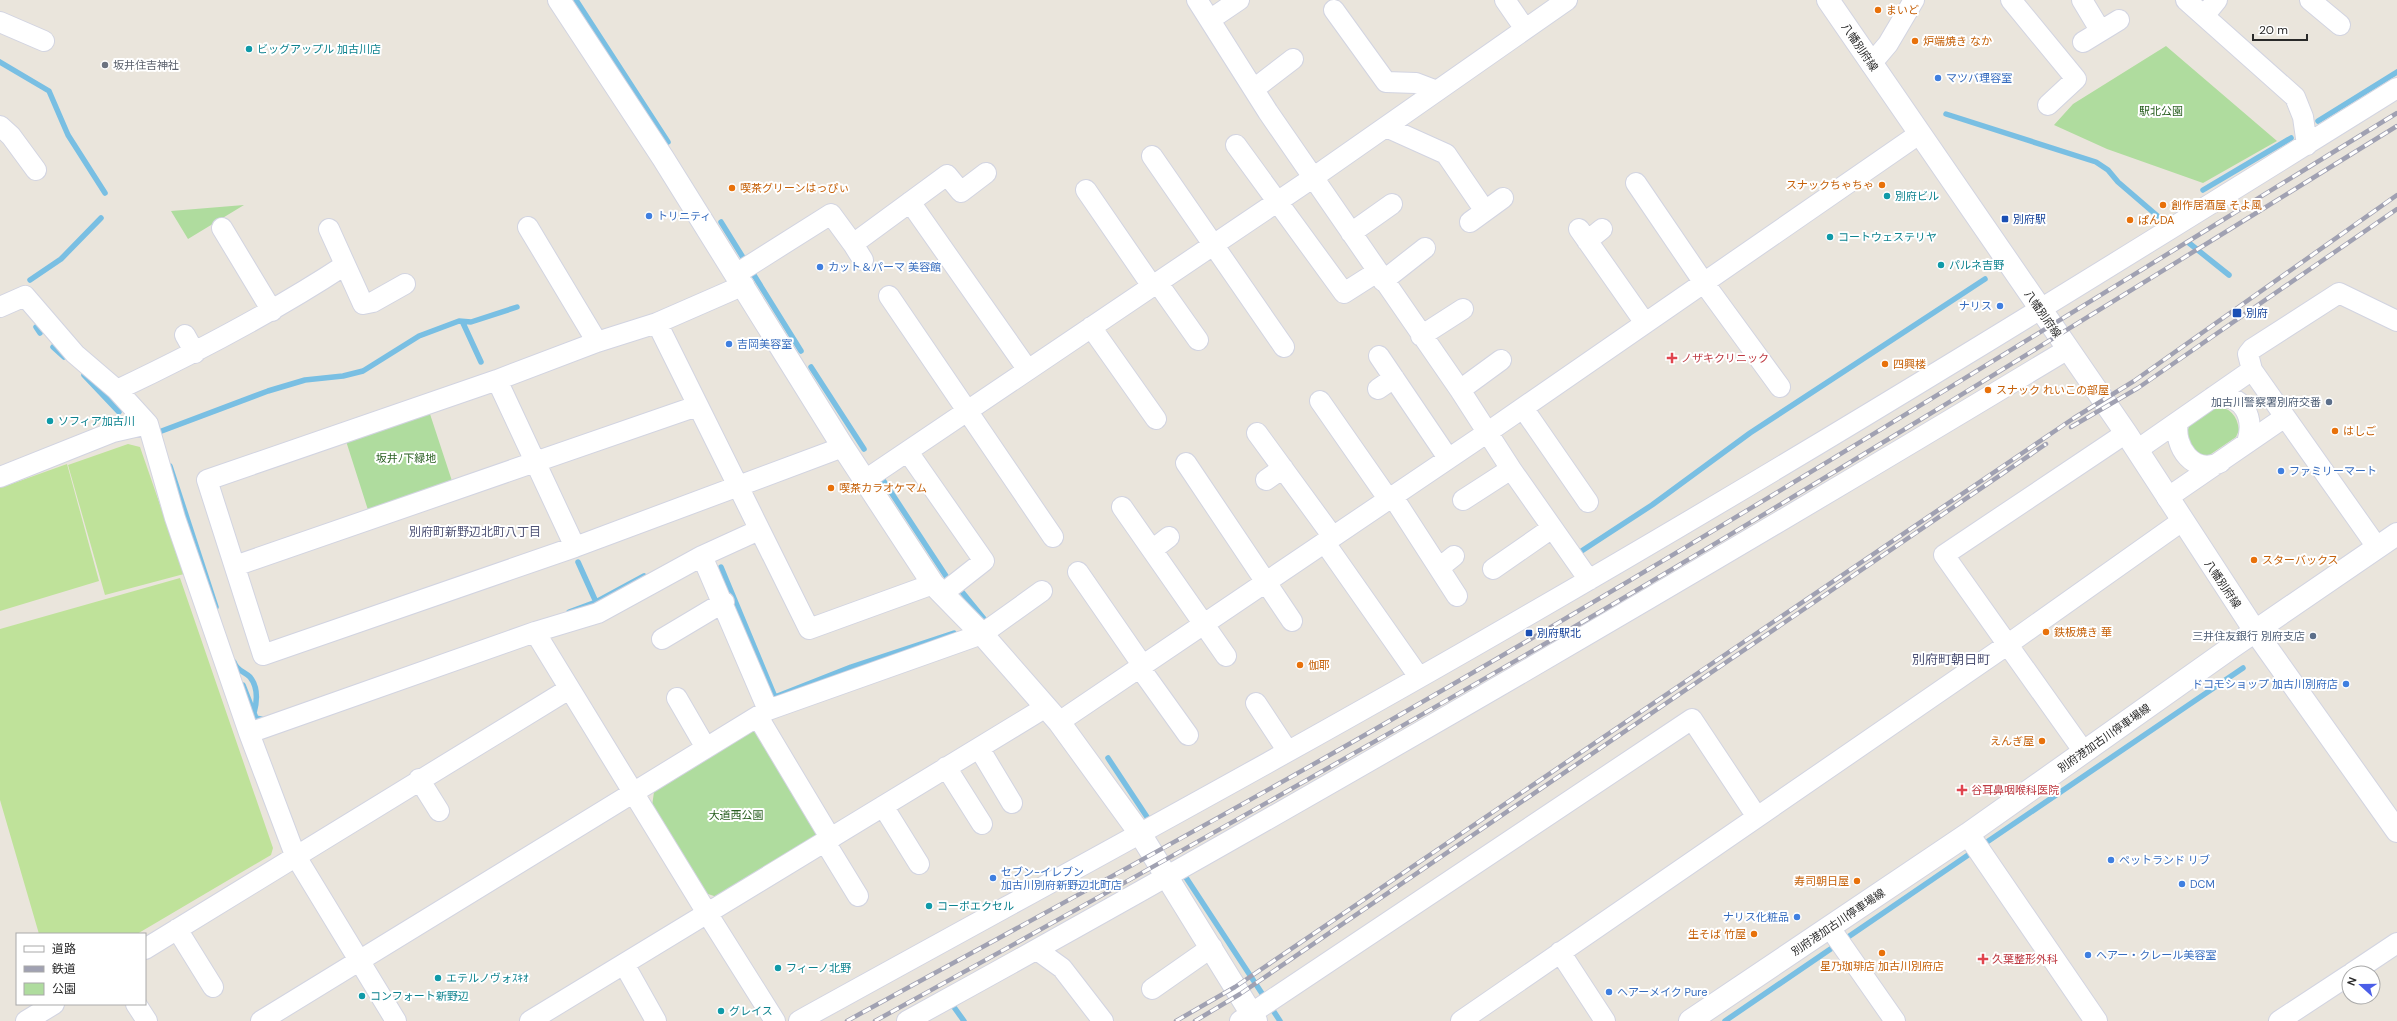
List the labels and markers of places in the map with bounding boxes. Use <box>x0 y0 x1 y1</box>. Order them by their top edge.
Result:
place label: まいど <box>1886 3 1919 17</box>
marker: まいど <box>1873 5 1883 15</box>
place label: 炉端焼き なか <box>1923 34 1992 48</box>
marker: 炉端焼き なか <box>1910 36 1920 46</box>
place label: ビッグアップル 加古川店 <box>257 42 381 56</box>
marker: ビッグアップル 加古川店 <box>244 44 254 54</box>
place label: 坂井住吉神社 <box>113 58 179 72</box>
marker: 坂井住吉神社 <box>100 60 110 70</box>
place label: マツバ理容室 <box>1946 71 2012 85</box>
marker: マツバ理容室 <box>1933 73 1943 83</box>
place label: スナックちゃちゃ <box>1786 178 1874 192</box>
marker: スナックちゃちゃ <box>1877 180 1887 190</box>
place label: 喫茶グリーンはっぴぃ <box>740 181 849 195</box>
marker: 喫茶グリーンはっぴぃ <box>727 183 737 193</box>
place label: 別府ビル <box>1895 189 1939 203</box>
marker: 別府ビル <box>1882 191 1892 201</box>
place label: 創作居酒屋 そよ風 <box>2171 198 2262 212</box>
marker: 創作居酒屋 そよ風 <box>2158 200 2168 210</box>
place label: トリニティ <box>657 209 711 223</box>
marker: トリニティ <box>644 211 654 221</box>
place label: 別府駅 <box>2013 212 2046 226</box>
place label: ぱんDA <box>2138 213 2174 227</box>
marker: 別府駅 <box>2000 214 2010 224</box>
marker: ぱんDA <box>2125 215 2135 225</box>
place label: コートウェステリヤ <box>1838 230 1937 244</box>
marker: コートウェステリヤ <box>1825 232 1835 242</box>
place label: パルネ吉野 <box>1949 258 2004 272</box>
place label: カット＆パーマ 美容館 <box>828 260 941 274</box>
marker: パルネ吉野 <box>1936 260 1946 270</box>
marker: カット＆パーマ 美容館 <box>815 262 825 272</box>
place label: ナリス <box>1959 299 1992 313</box>
marker: ナリス <box>1995 301 2005 311</box>
place label: 別府 <box>2246 306 2268 320</box>
marker: 別府 <box>2231 307 2243 319</box>
place label: 吉岡美容室 <box>737 337 792 351</box>
marker: 吉岡美容室 <box>724 339 734 349</box>
place label: ノザキクリニック <box>1681 351 1769 365</box>
marker: ノザキクリニック <box>1666 352 1678 364</box>
place label: 四興楼 <box>1893 357 1926 371</box>
marker: 四興楼 <box>1880 359 1890 369</box>
place label: スナック れいこの部屋 <box>1996 383 2109 397</box>
marker: スナック れいこの部屋 <box>1983 385 1993 395</box>
place label: 加古川警察署別府交番 <box>2211 395 2321 409</box>
marker: 加古川警察署別府交番 <box>2324 397 2334 407</box>
place label: ソフィア加古川 <box>58 414 135 428</box>
marker: ソフィア加古川 <box>45 416 55 426</box>
place label: はしご <box>2343 424 2376 438</box>
marker: はしご <box>2330 426 2340 436</box>
place label: ファミリーマート <box>2289 464 2377 478</box>
marker: ファミリーマート <box>2276 466 2286 476</box>
place label: 喫茶カラオケマム <box>839 481 927 495</box>
marker: 喫茶カラオケマム <box>826 483 836 493</box>
place label: スターバックス <box>2262 553 2339 567</box>
marker: スターバックス <box>2249 555 2259 565</box>
place label: 鉄板焼き 華 <box>2054 625 2112 639</box>
place label: 別府駅北 <box>1537 626 1581 640</box>
marker: 鉄板焼き 華 <box>2041 627 2051 637</box>
marker: 別府駅北 <box>1524 628 1534 638</box>
place label: 三井住友銀行 別府支店 <box>2192 629 2305 643</box>
marker: 三井住友銀行 別府支店 <box>2308 631 2318 641</box>
place label: 伽耶 <box>1308 658 1330 672</box>
marker: 伽耶 <box>1295 660 1305 670</box>
place label: ドコモショップ 加古川別府店 <box>2192 677 2338 691</box>
marker: ドコモショップ 加古川別府店 <box>2341 679 2351 689</box>
place label: えんぎ屋 <box>1990 734 2034 748</box>
marker: えんぎ屋 <box>2037 736 2047 746</box>
place label: 谷耳鼻咽喉科医院 <box>1971 783 2059 797</box>
marker: 谷耳鼻咽喉科医院 <box>1956 784 1968 796</box>
place label: ペットランド リブ <box>2119 853 2210 867</box>
marker: ペットランド リブ <box>2106 855 2116 865</box>
place label: セブン-イレブン 加古川別府新野辺北町店 <box>1001 865 1122 892</box>
marker: セブン-イレブン 加古川別府新野辺北町店 <box>988 873 998 883</box>
place label: 寿司朝日屋 <box>1794 874 1849 888</box>
marker: 寿司朝日屋 <box>1852 876 1862 886</box>
place label: DCM <box>2190 877 2215 891</box>
marker: DCM <box>2177 879 2187 889</box>
place label: コーポエクセル <box>937 899 1014 913</box>
marker: コーポエクセル <box>924 901 934 911</box>
place label: ナリス化粧品 <box>1723 910 1789 924</box>
marker: ナリス化粧品 <box>1792 912 1802 922</box>
place label: 生そば 竹屋 <box>1688 927 1746 941</box>
marker: 生そば 竹屋 <box>1749 929 1759 939</box>
marker: 星乃珈琲店 加古川別府店 <box>1877 948 1887 958</box>
place label: ヘアー・クレール美容室 <box>2096 948 2216 962</box>
marker: ヘアー・クレール美容室 <box>2083 950 2093 960</box>
place label: 久葉整形外科 <box>1992 952 2058 966</box>
marker: 久葉整形外科 <box>1977 953 1989 965</box>
place label: 星乃珈琲店 加古川別府店 <box>1820 959 1944 973</box>
place label: フィーノ北野 <box>786 961 851 975</box>
marker: フィーノ北野 <box>773 963 783 973</box>
place label: エテルノヴォｽｷｵ <box>446 971 529 985</box>
marker: エテルノヴォｽｷｵ <box>433 973 443 983</box>
place label: ヘアーメイク Pure <box>1617 985 1707 999</box>
marker: ヘアーメイク Pure <box>1604 987 1614 997</box>
place label: コンフォート新野辺 <box>370 989 469 1003</box>
marker: コンフォート新野辺 <box>357 991 367 1001</box>
place label: グレイス <box>729 1004 773 1018</box>
marker: グレイス <box>716 1006 726 1016</box>

